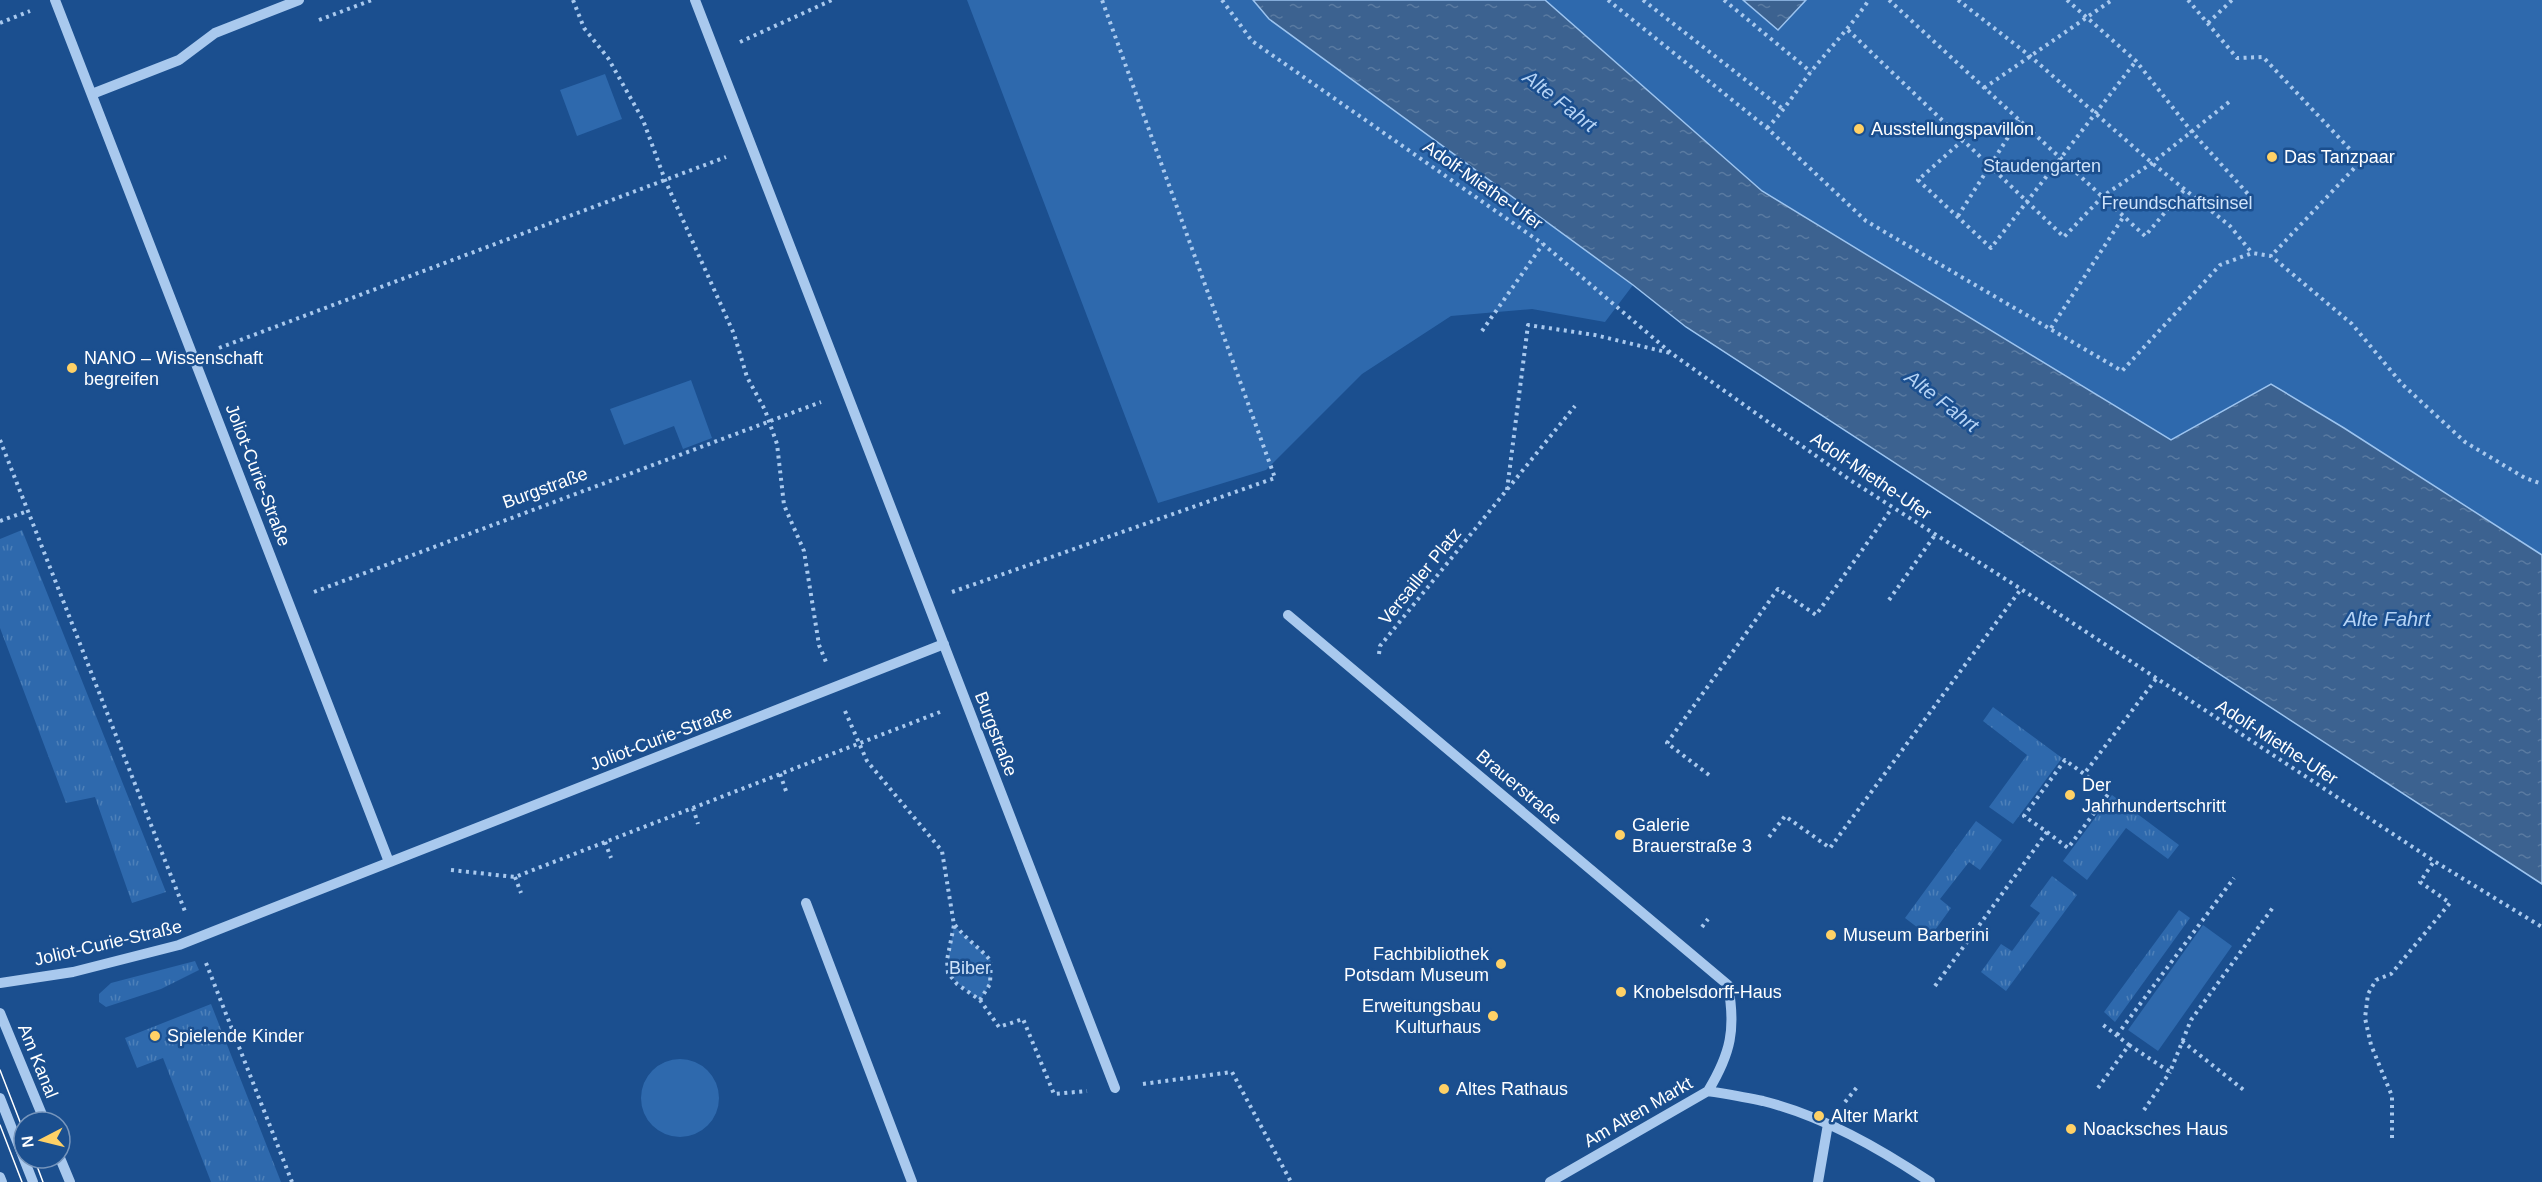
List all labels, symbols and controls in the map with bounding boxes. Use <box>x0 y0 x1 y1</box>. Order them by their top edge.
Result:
water label: Alte Fahrt <box>1518 65 1602 137</box>
place label: Ausstellungspavillon <box>1871 119 2034 139</box>
marker: Ausstellungspavillon <box>1852 122 1866 136</box>
street label: Adolf-Miethe-Ufer <box>1419 136 1547 234</box>
place label: Das Tanzpaar <box>2284 147 2395 167</box>
marker: Das Tanzpaar <box>2265 150 2279 164</box>
park label: Staudengarten <box>1983 156 2101 176</box>
park label: Freundschaftsinsel <box>2101 193 2253 213</box>
place label: NANO – Wissenschaft begreifen <box>84 348 263 389</box>
marker: NANO – Wissenschaft begreifen <box>65 361 79 375</box>
water label: Alte Fahrt <box>1900 365 1984 437</box>
street label: Joliot-Curie-Straße <box>222 401 294 549</box>
street label: Adolf-Miethe-Ufer <box>1807 428 1935 524</box>
street label: Burgstraße <box>500 463 590 513</box>
street label: Versailler Platz <box>1375 523 1465 629</box>
water label: Alte Fahrt <box>2343 608 2432 630</box>
street label: Burgstraße <box>971 689 1021 779</box>
street label: Adolf-Miethe-Ufer <box>2212 695 2342 789</box>
street label: Joliot-Curie-Straße <box>587 702 735 774</box>
street label: Brauerstraße <box>1472 746 1566 828</box>
place label: Der Jahrhundertschritt <box>2082 775 2226 816</box>
marker: Der Jahrhundertschritt <box>2063 788 2077 802</box>
place label: Galerie Brauerstraße 3 <box>1632 815 1752 856</box>
marker: Galerie Brauerstraße 3 <box>1613 828 1627 842</box>
street label: Joliot-Curie-Straße <box>32 916 184 970</box>
place label: Museum Barberini <box>1843 925 1989 945</box>
marker: Museum Barberini <box>1824 928 1838 942</box>
place label: Fachbibliothek Potsdam Museum <box>1344 944 1490 985</box>
marker: Fachbibliothek Potsdam Museum <box>1494 957 1508 971</box>
park label: Biber <box>949 958 991 978</box>
place label: Knobelsdorff-Haus <box>1633 982 1782 1002</box>
marker: Knobelsdorff-Haus <box>1614 985 1628 999</box>
place label: Erweitungsbau Kulturhaus <box>1362 996 1481 1037</box>
marker: Erweitungsbau Kulturhaus <box>1486 1009 1500 1023</box>
street label: Am Kanal <box>14 1021 62 1101</box>
place label: Spielende Kinder <box>167 1026 304 1046</box>
marker: Spielende Kinder <box>148 1029 162 1043</box>
street label: Am Alten Markt <box>1580 1073 1696 1151</box>
place label: Altes Rathaus <box>1456 1079 1568 1099</box>
marker: Altes Rathaus <box>1437 1082 1451 1096</box>
place label: Alter Markt <box>1831 1106 1918 1126</box>
marker: Alter Markt <box>1812 1109 1826 1123</box>
north arrow <box>12 1110 72 1170</box>
place label: Noacksches Haus <box>2083 1119 2228 1139</box>
marker: Noacksches Haus <box>2064 1122 2078 1136</box>
text: N <box>18 1135 37 1149</box>

